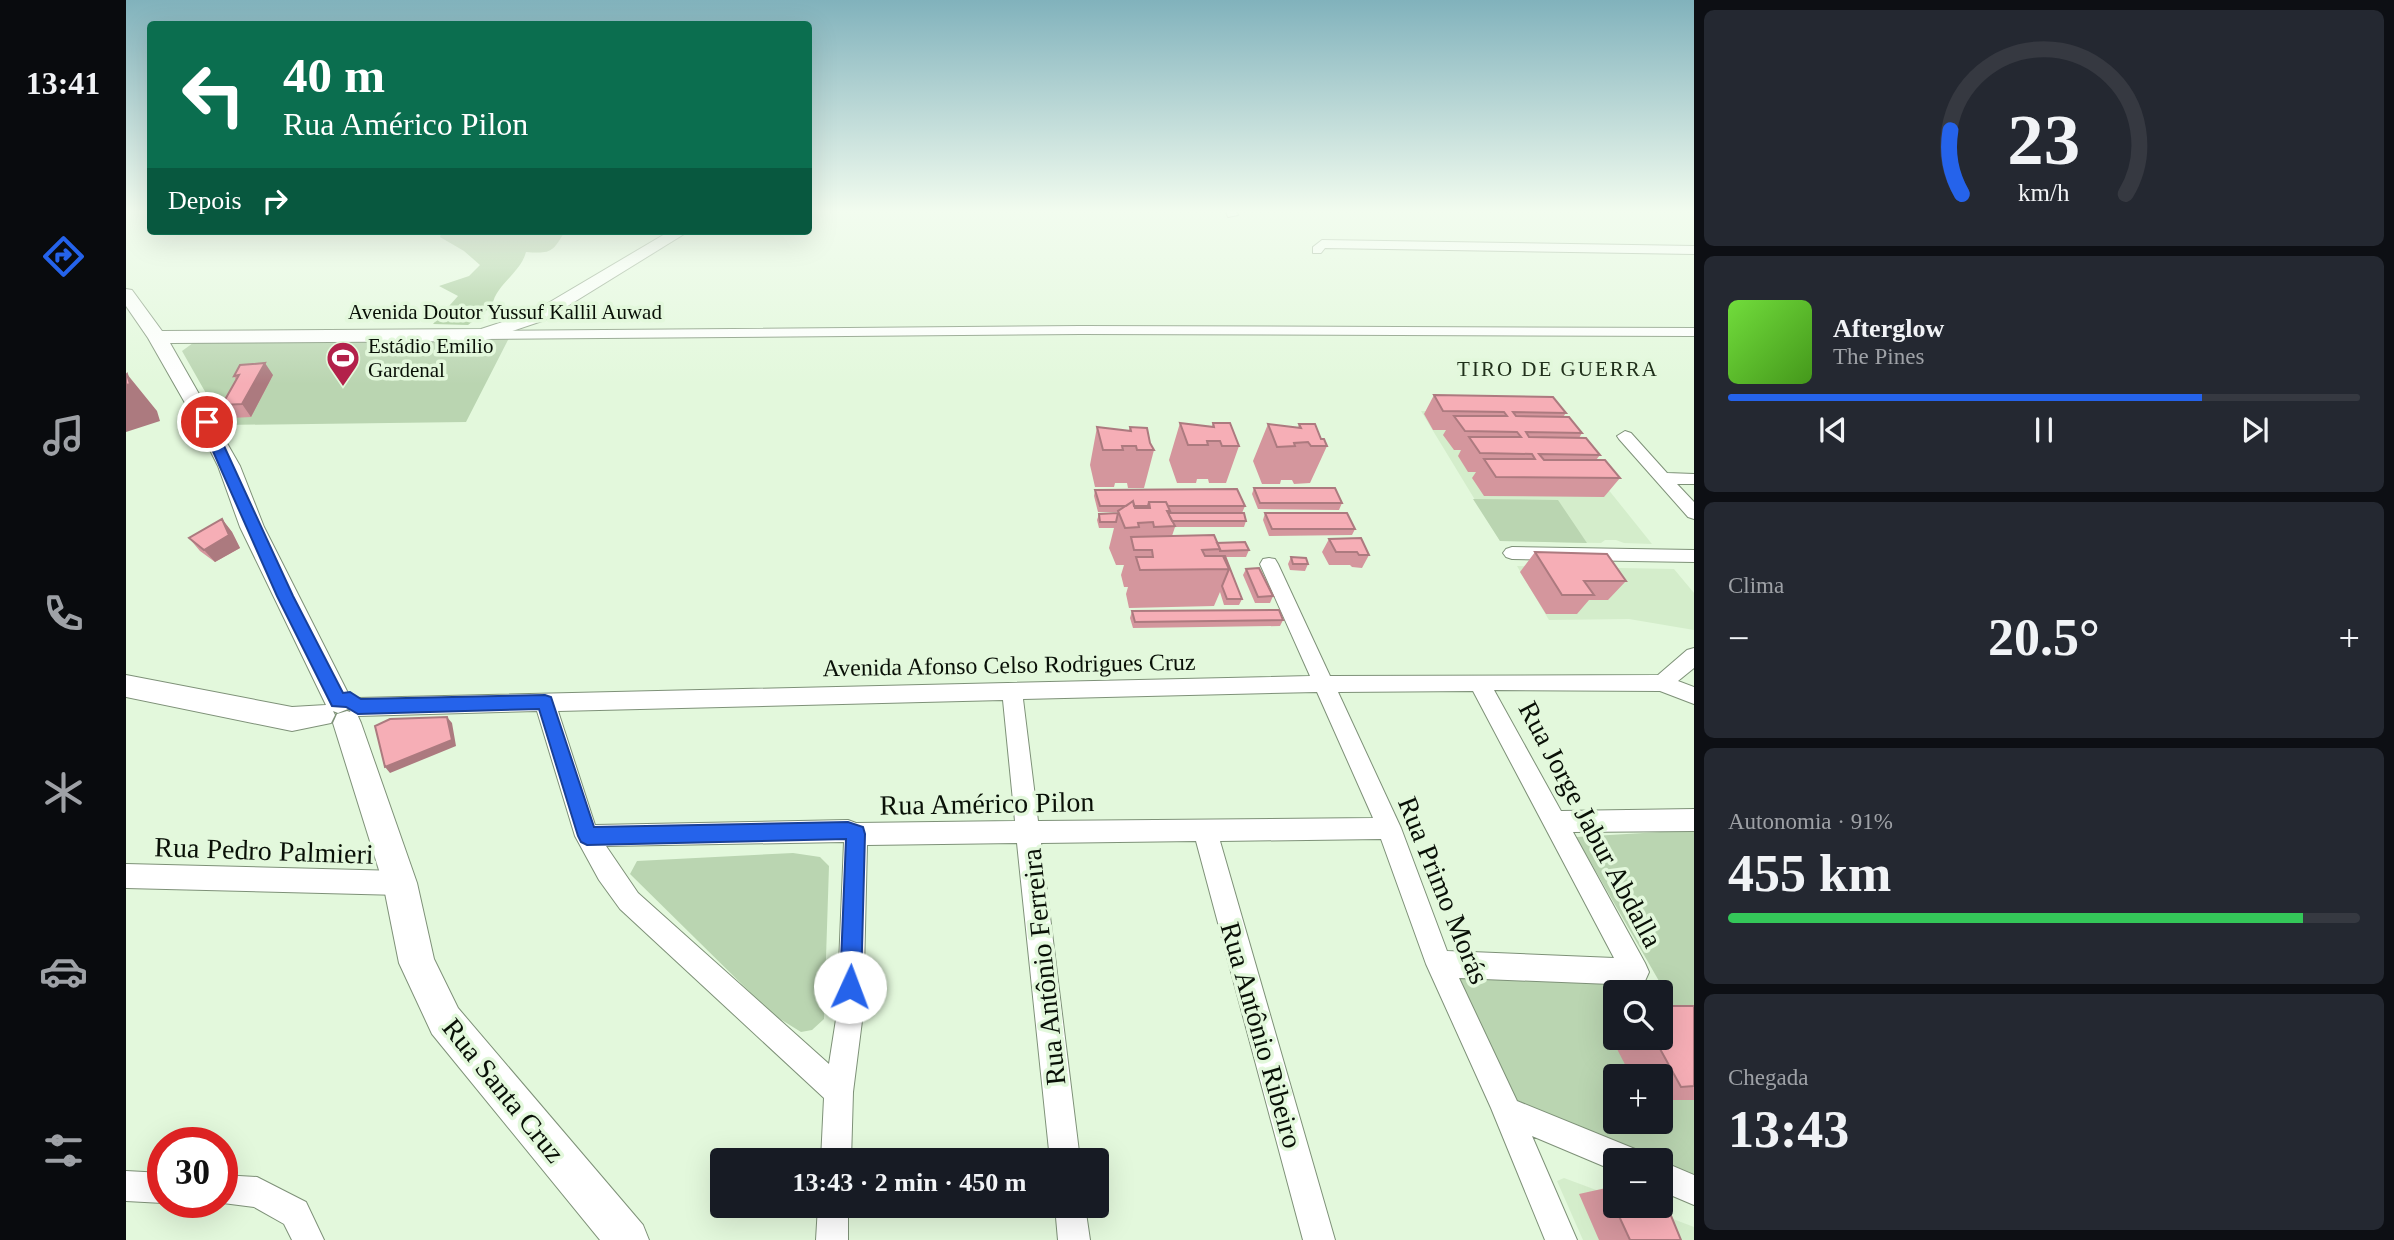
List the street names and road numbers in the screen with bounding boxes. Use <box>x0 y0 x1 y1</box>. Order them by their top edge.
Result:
street label: Avenida Doutor Yussuf Kallil Auwad <box>348 300 662 324</box>
street label: Avenida Afonso Celso Rodrigues Cruz <box>822 649 1196 681</box>
street label: Rua Jorge Jabur Abdalla <box>1513 696 1669 953</box>
street label: Rua Américo Pilon <box>879 786 1095 821</box>
street label: Rua Primo Morás <box>1392 792 1495 988</box>
street label: Rua Pedro Palmieri <box>154 831 374 870</box>
street label: Rua Antônio Ferreira <box>1016 846 1071 1087</box>
street label: Rua Antônio Ribeiro <box>1214 919 1309 1152</box>
street label: Rua Santa Cruz <box>436 1012 571 1168</box>

